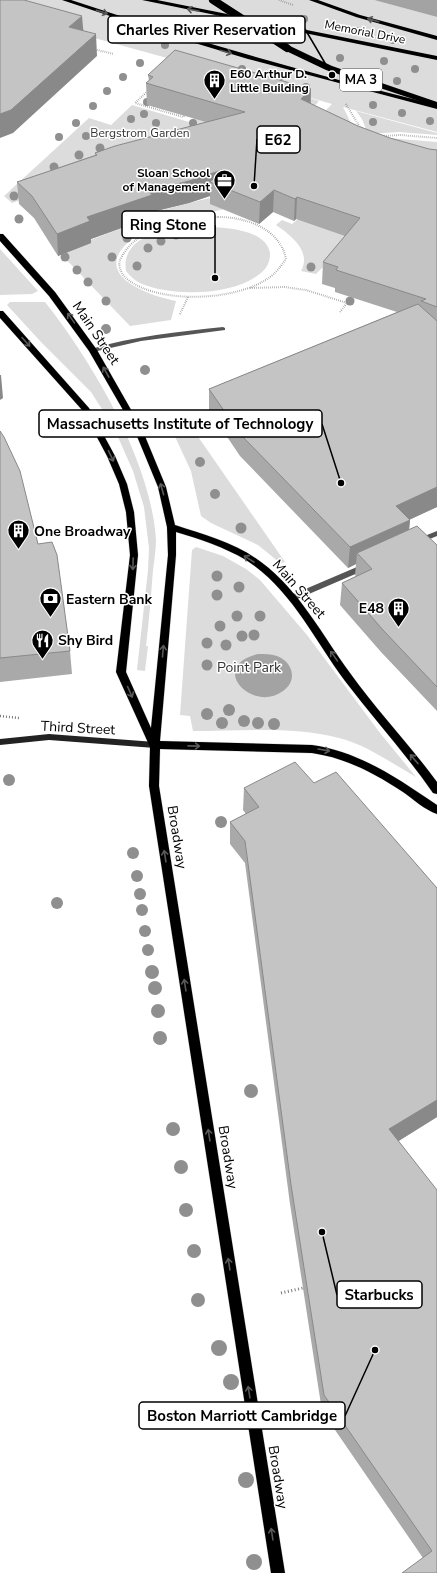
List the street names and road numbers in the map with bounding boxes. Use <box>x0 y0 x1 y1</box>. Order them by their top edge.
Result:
street label: Memorial Drive <box>323 16 407 48</box>
road number: MA 3 <box>340 69 382 91</box>
street label: Main Street <box>68 298 124 368</box>
street label: Main Street <box>268 555 330 623</box>
street label: Third Street <box>40 717 116 739</box>
street label: Broadway <box>163 804 192 871</box>
street label: Broadway <box>214 1124 243 1191</box>
street label: Broadway <box>264 1444 293 1511</box>

